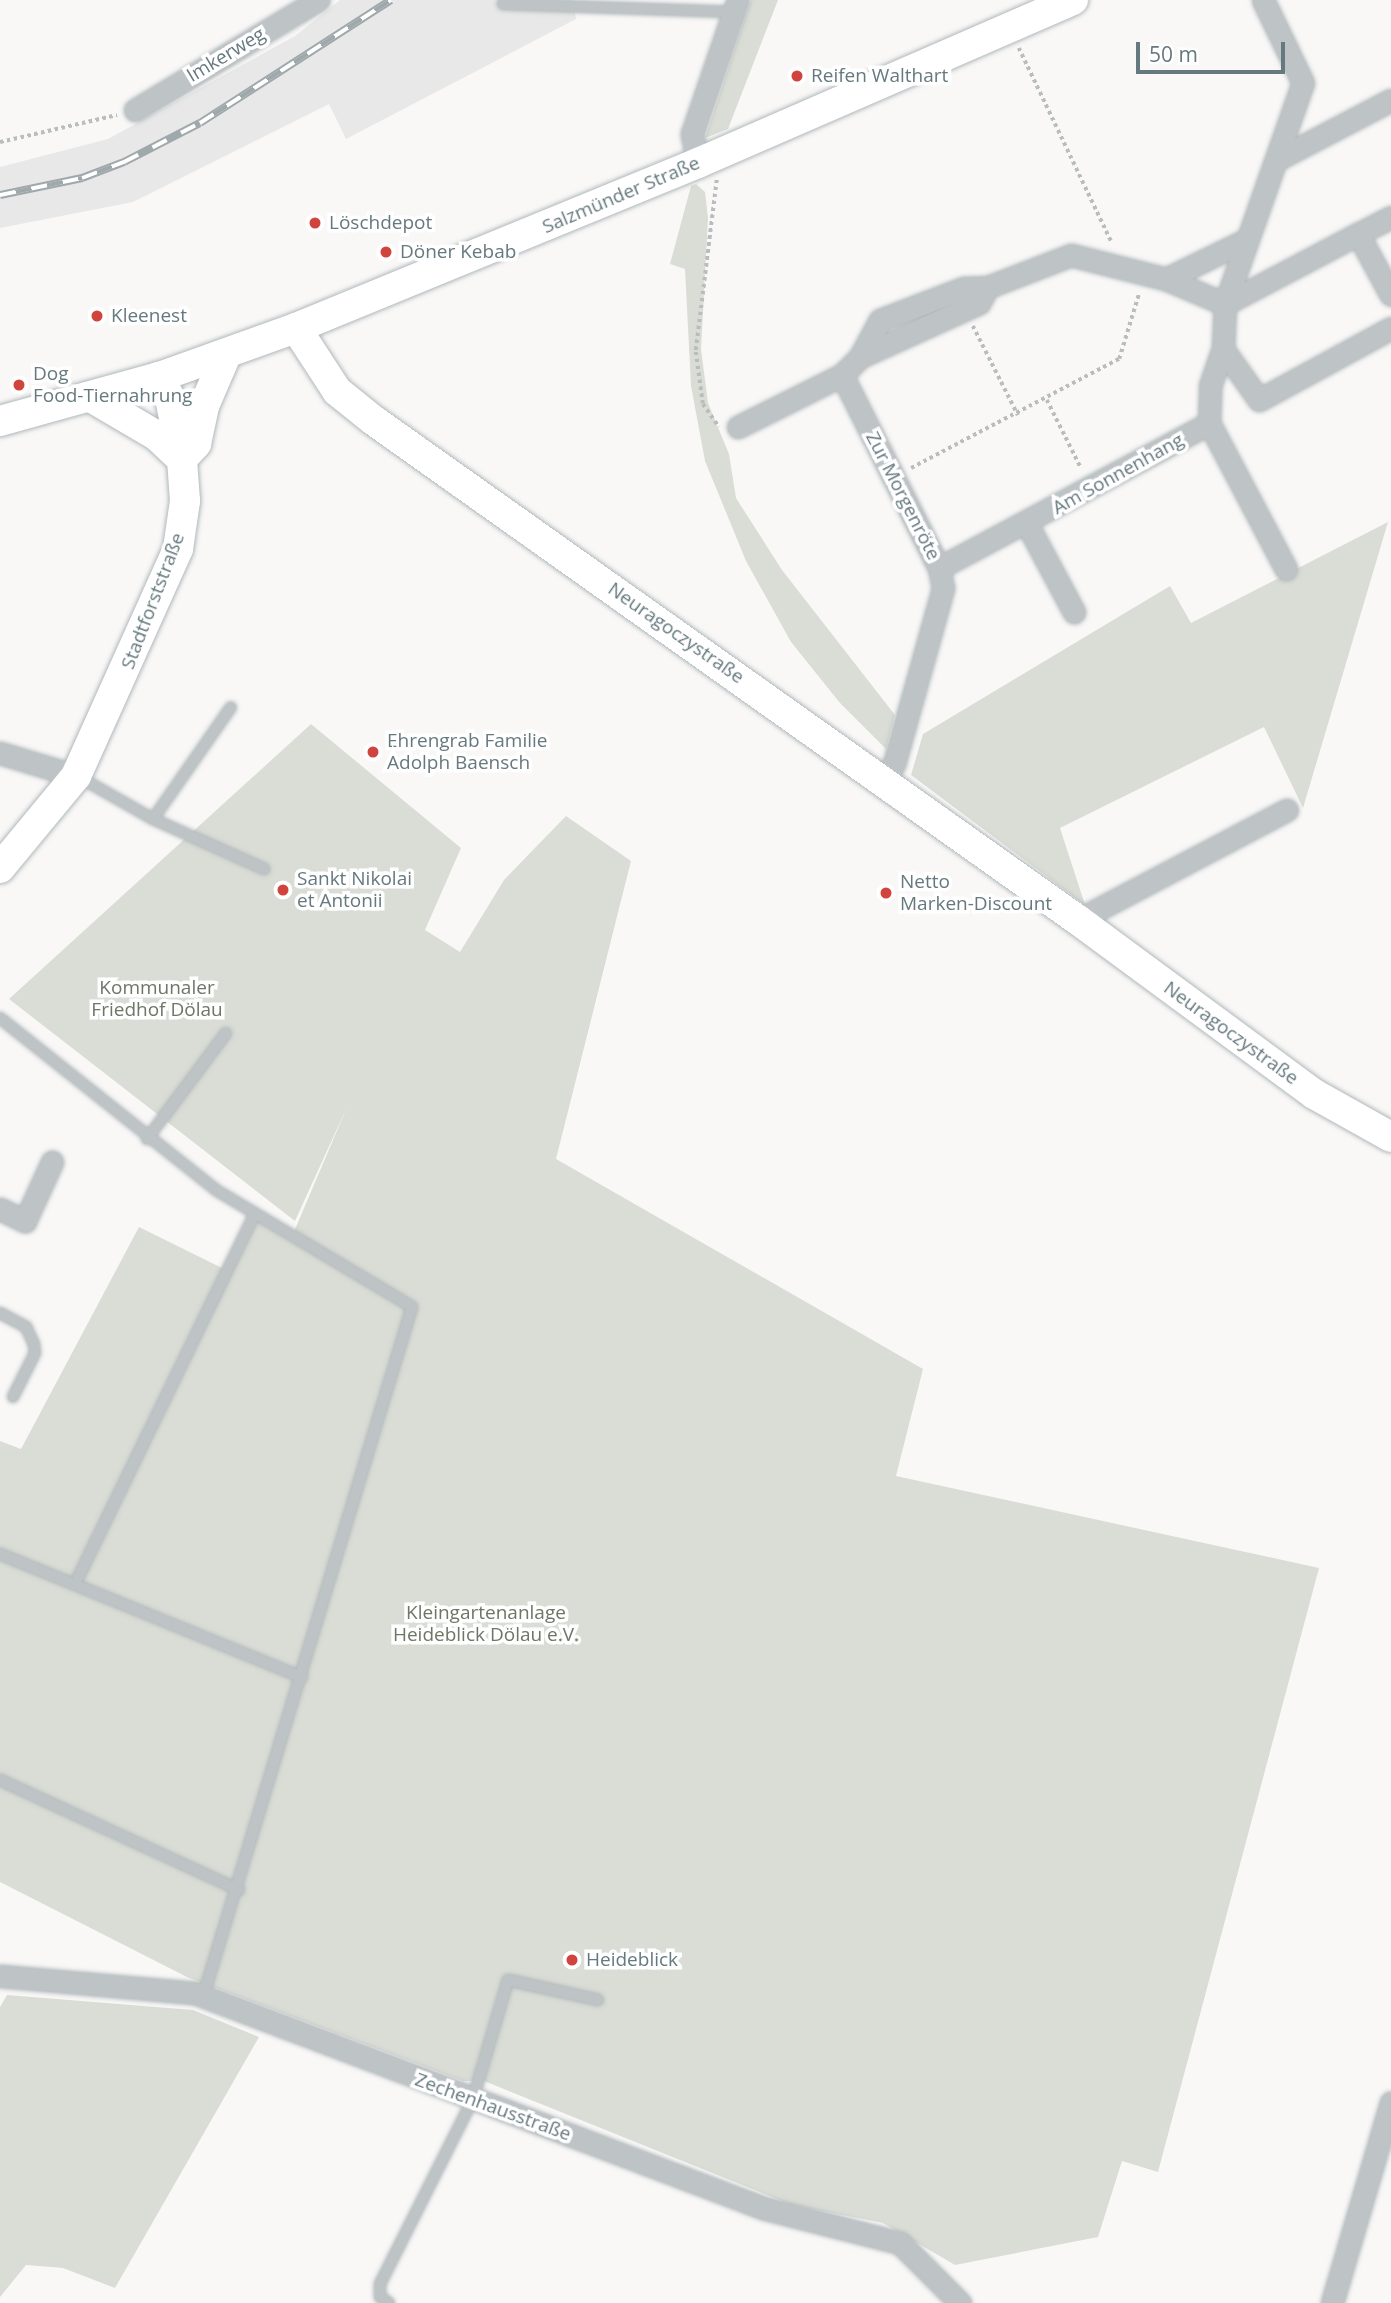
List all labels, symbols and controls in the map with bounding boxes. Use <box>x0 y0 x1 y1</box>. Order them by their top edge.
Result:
street label: Imkerweg <box>183 23 269 87</box>
scale bar <box>1139 28 1288 72</box>
text: 50 m <box>1149 40 1198 68</box>
place label: Reifen Walthart <box>811 65 948 87</box>
marker: Reifen Walthart <box>789 68 805 84</box>
street label: Salzmünder Straße <box>539 152 703 238</box>
place label: Löschdepot <box>329 212 432 234</box>
marker: Löschdepot <box>307 215 323 231</box>
place label: Döner Kebab <box>400 241 516 263</box>
marker: Döner Kebab <box>378 244 394 260</box>
place label: Kleenest <box>111 305 187 327</box>
marker: Kleenest <box>89 308 105 324</box>
place label: Dog Food-Tiernahrung <box>33 363 192 407</box>
marker: Dog Food-Tiernahrung <box>11 377 27 393</box>
street label: Zur Morgenröte <box>861 428 945 564</box>
street label: Am Sonnenhang <box>1049 429 1187 519</box>
street label: Stadtforststraße <box>117 530 189 672</box>
street label: Neuragoczystraße <box>604 578 748 688</box>
place label: Ehrengrab Familie Adolph Baensch <box>387 730 548 774</box>
marker: Ehrengrab Familie Adolph Baensch <box>365 744 381 760</box>
place label: Sankt Nikolai et Antonii <box>297 868 412 912</box>
place label: Netto Marken-Discount <box>900 871 1052 915</box>
marker: Sankt Nikolai et Antonii <box>275 882 291 898</box>
marker: Netto Marken-Discount <box>878 885 894 901</box>
street label: Neuragoczystraße <box>1159 976 1303 1090</box>
park label: Kommunaler Friedhof Dölau <box>91 977 223 1021</box>
park label: Kleingartenanlage Heideblick Dölau e.V. <box>393 1602 579 1646</box>
place label: Heideblick <box>586 1949 678 1971</box>
marker: Heideblick <box>564 1952 580 1968</box>
street label: Zechenhausstraße <box>412 2068 574 2146</box>

